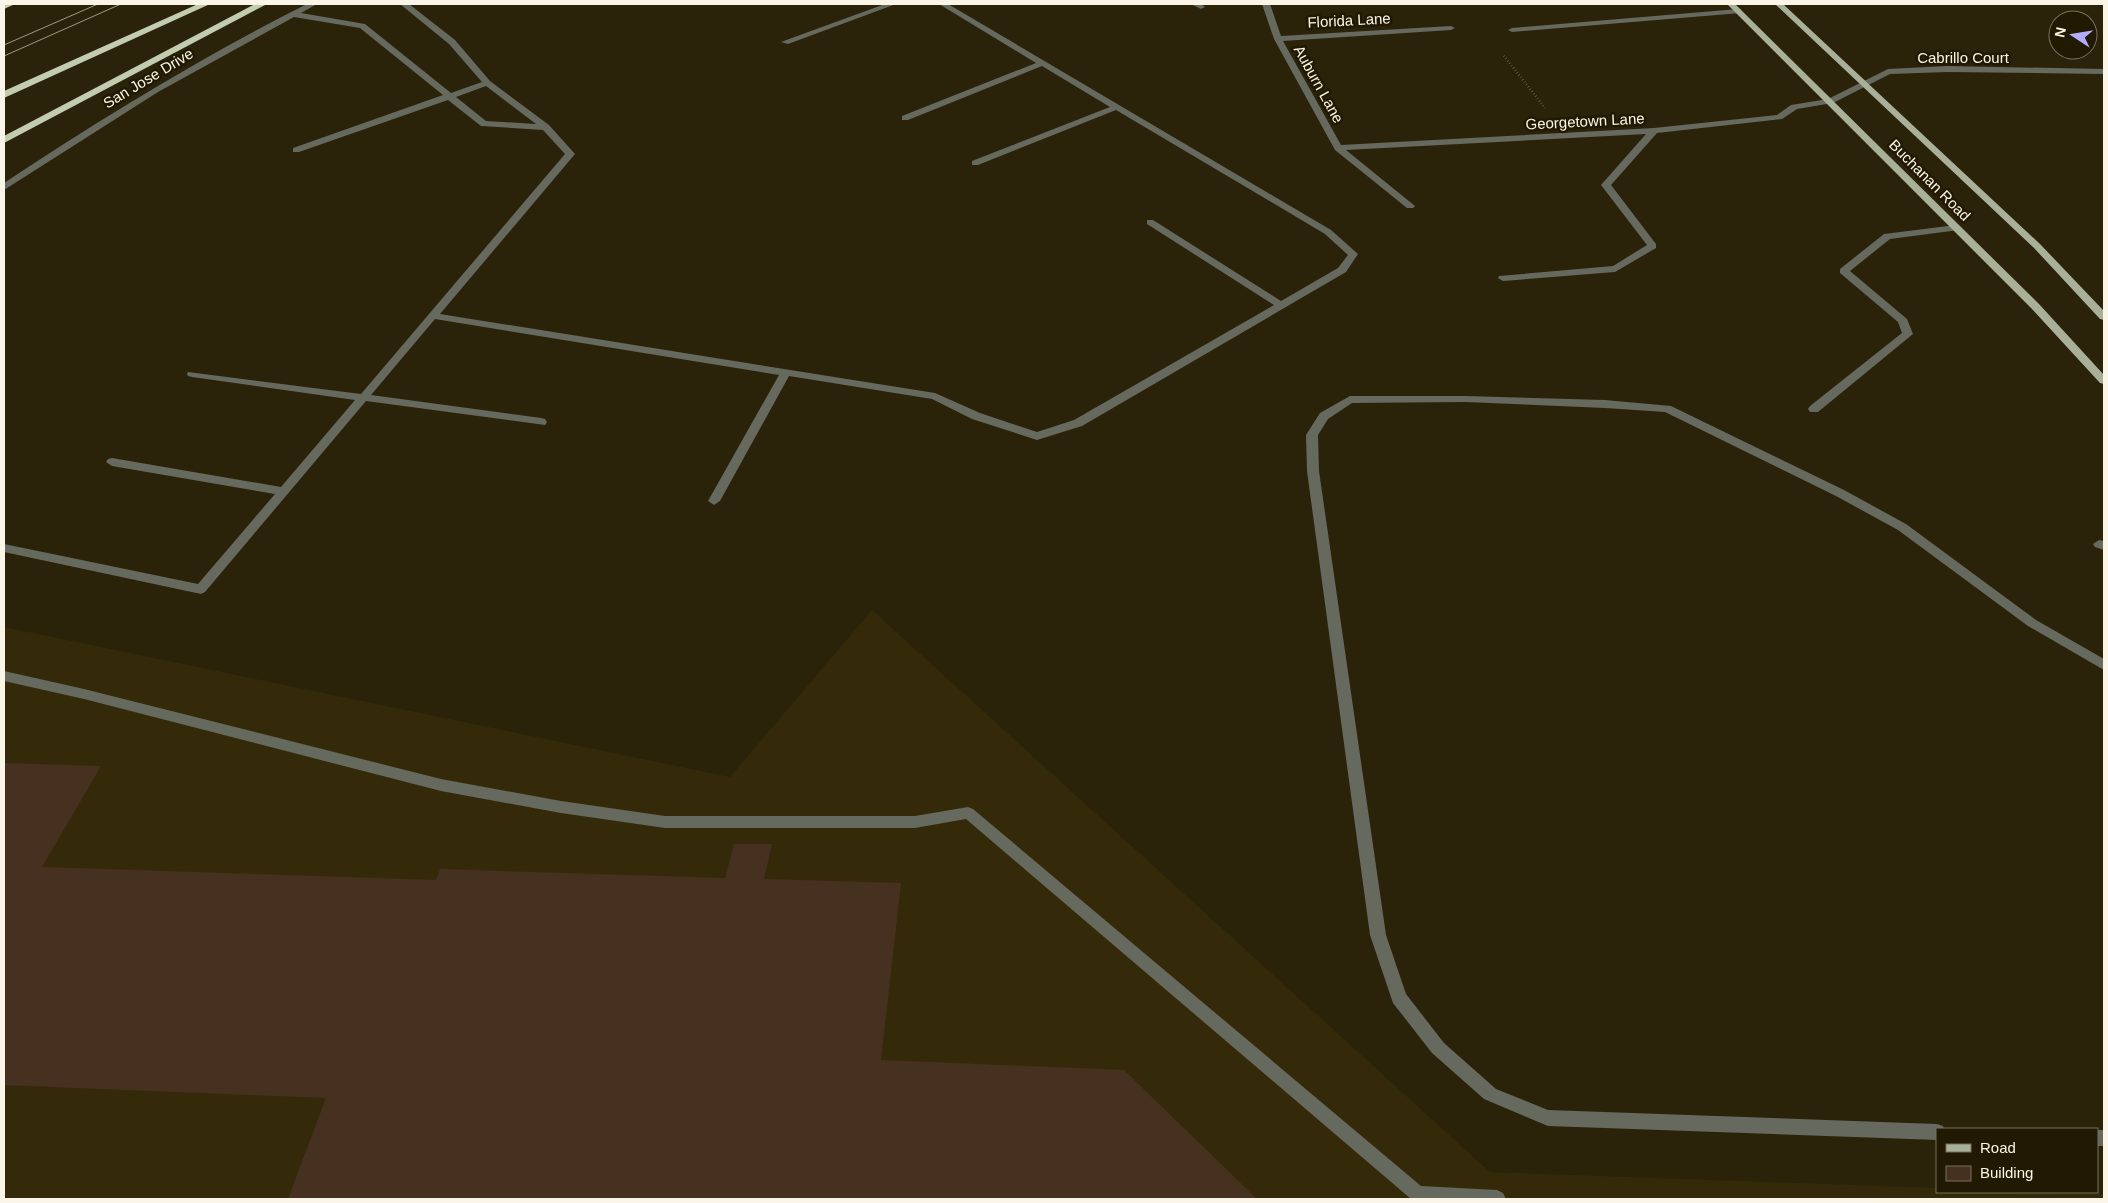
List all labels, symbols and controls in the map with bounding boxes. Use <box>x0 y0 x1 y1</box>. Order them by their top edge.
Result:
street label: Florida Lane <box>1307 9 1391 31</box>
north arrow <box>2048 10 2098 60</box>
text: N <box>2051 26 2069 39</box>
street label: Auburn Lane <box>1291 42 1347 126</box>
street label: San Jose Drive <box>100 45 196 111</box>
street label: Cabrillo Court <box>1917 49 2010 66</box>
street label: Georgetown Lane <box>1525 109 1645 133</box>
street label: Buchanan Road <box>1886 136 1974 224</box>
legend <box>1936 1128 2098 1193</box>
text: Road <box>1980 1139 2016 1156</box>
text: Building <box>1980 1164 2033 1181</box>

